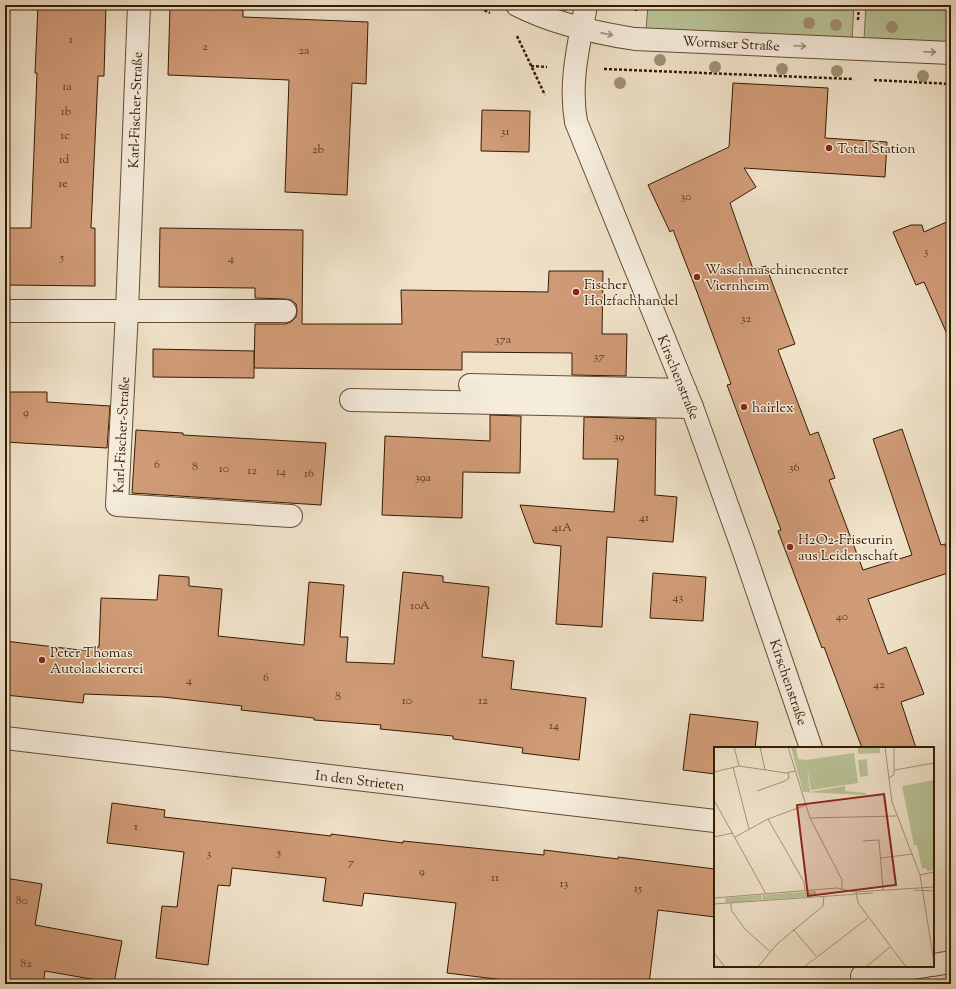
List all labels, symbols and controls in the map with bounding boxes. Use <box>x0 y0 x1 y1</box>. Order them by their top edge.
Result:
house number: 1 <box>69 31 73 49</box>
one-way arrow <box>600 31 613 39</box>
street label: Wormser Straße <box>682 32 780 58</box>
house number: 2 <box>202 38 208 56</box>
house number: 2a <box>298 42 310 60</box>
one-way arrow <box>793 43 806 50</box>
one-way arrow <box>923 48 936 56</box>
street label: Karl-Fischer-Straße <box>125 51 149 169</box>
house number: 1a <box>62 78 72 96</box>
house number: 1b <box>61 103 72 121</box>
house number: 31 <box>501 123 509 141</box>
house number: 1c <box>60 127 70 145</box>
place label: Total Station <box>837 140 915 160</box>
house number: 2b <box>312 141 324 159</box>
marker: Total Station <box>824 143 834 153</box>
house number: 1d <box>59 151 70 169</box>
house number: 1e <box>58 175 68 193</box>
house number: 30 <box>680 188 692 206</box>
house number: 3 <box>924 243 929 261</box>
house number: 5 <box>59 249 64 267</box>
house number: 4 <box>228 250 234 268</box>
place label: Waschmaschinencenter Viernheim <box>705 261 849 297</box>
marker: Waschmaschinencenter Viernheim <box>692 272 702 282</box>
place label: Fischer Holzfachhandel <box>584 276 678 312</box>
marker: Fischer Holzfachhandel <box>571 287 581 297</box>
house number: 32 <box>741 310 752 328</box>
house number: 37a <box>495 331 512 349</box>
street label: Kirschenstraße <box>651 332 703 423</box>
house number: 37 <box>594 348 604 366</box>
street label: Karl-Fischer-Straße <box>110 376 136 494</box>
place label: hairlex <box>752 399 794 419</box>
marker: hairlex <box>739 402 749 412</box>
house number: 9 <box>23 404 29 422</box>
house number: 39 <box>614 428 624 446</box>
house number: 6 <box>154 456 160 474</box>
house number: 8 <box>192 458 198 476</box>
house number: 36 <box>789 459 799 477</box>
house number: 10 <box>219 460 229 478</box>
house number: 12 <box>247 462 257 480</box>
house number: 14 <box>276 463 286 481</box>
house number: 16 <box>304 465 314 483</box>
house number: 39a <box>415 469 432 487</box>
house number: 41 <box>639 509 649 527</box>
house number: 41A <box>552 519 572 537</box>
place label: H2O2-Friseurin aus Leidenschaft <box>798 531 899 567</box>
marker: H2O2-Friseurin aus Leidenschaft <box>785 542 795 552</box>
house number: 43 <box>673 589 684 607</box>
house number: 10A <box>410 597 430 615</box>
house number: 40 <box>836 608 848 626</box>
street label: Kirschenstraße <box>763 637 811 728</box>
place label: Peter Thomas Autolackiererei <box>50 644 143 680</box>
marker: Peter Thomas Autolackiererei <box>37 655 47 665</box>
house number: 6 <box>263 669 269 687</box>
house number: 4 <box>186 672 192 690</box>
house number: 42 <box>873 676 885 694</box>
house number: 8 <box>335 688 341 706</box>
house number: 10 <box>402 692 412 710</box>
house number: 12 <box>478 692 488 710</box>
house number: 14 <box>549 717 559 735</box>
inset map <box>714 747 934 967</box>
street label: In den Strieten <box>314 767 406 797</box>
house number: 1 <box>134 818 138 836</box>
house number: 5 <box>276 844 281 862</box>
house number: 3 <box>207 845 212 863</box>
house number: 7 <box>348 854 354 872</box>
house number: 9 <box>419 863 425 881</box>
house number: 11 <box>491 869 499 887</box>
house number: 13 <box>560 875 569 893</box>
house number: 15 <box>634 880 642 898</box>
house number: 80 <box>16 892 28 910</box>
house number: 82 <box>20 955 32 973</box>

